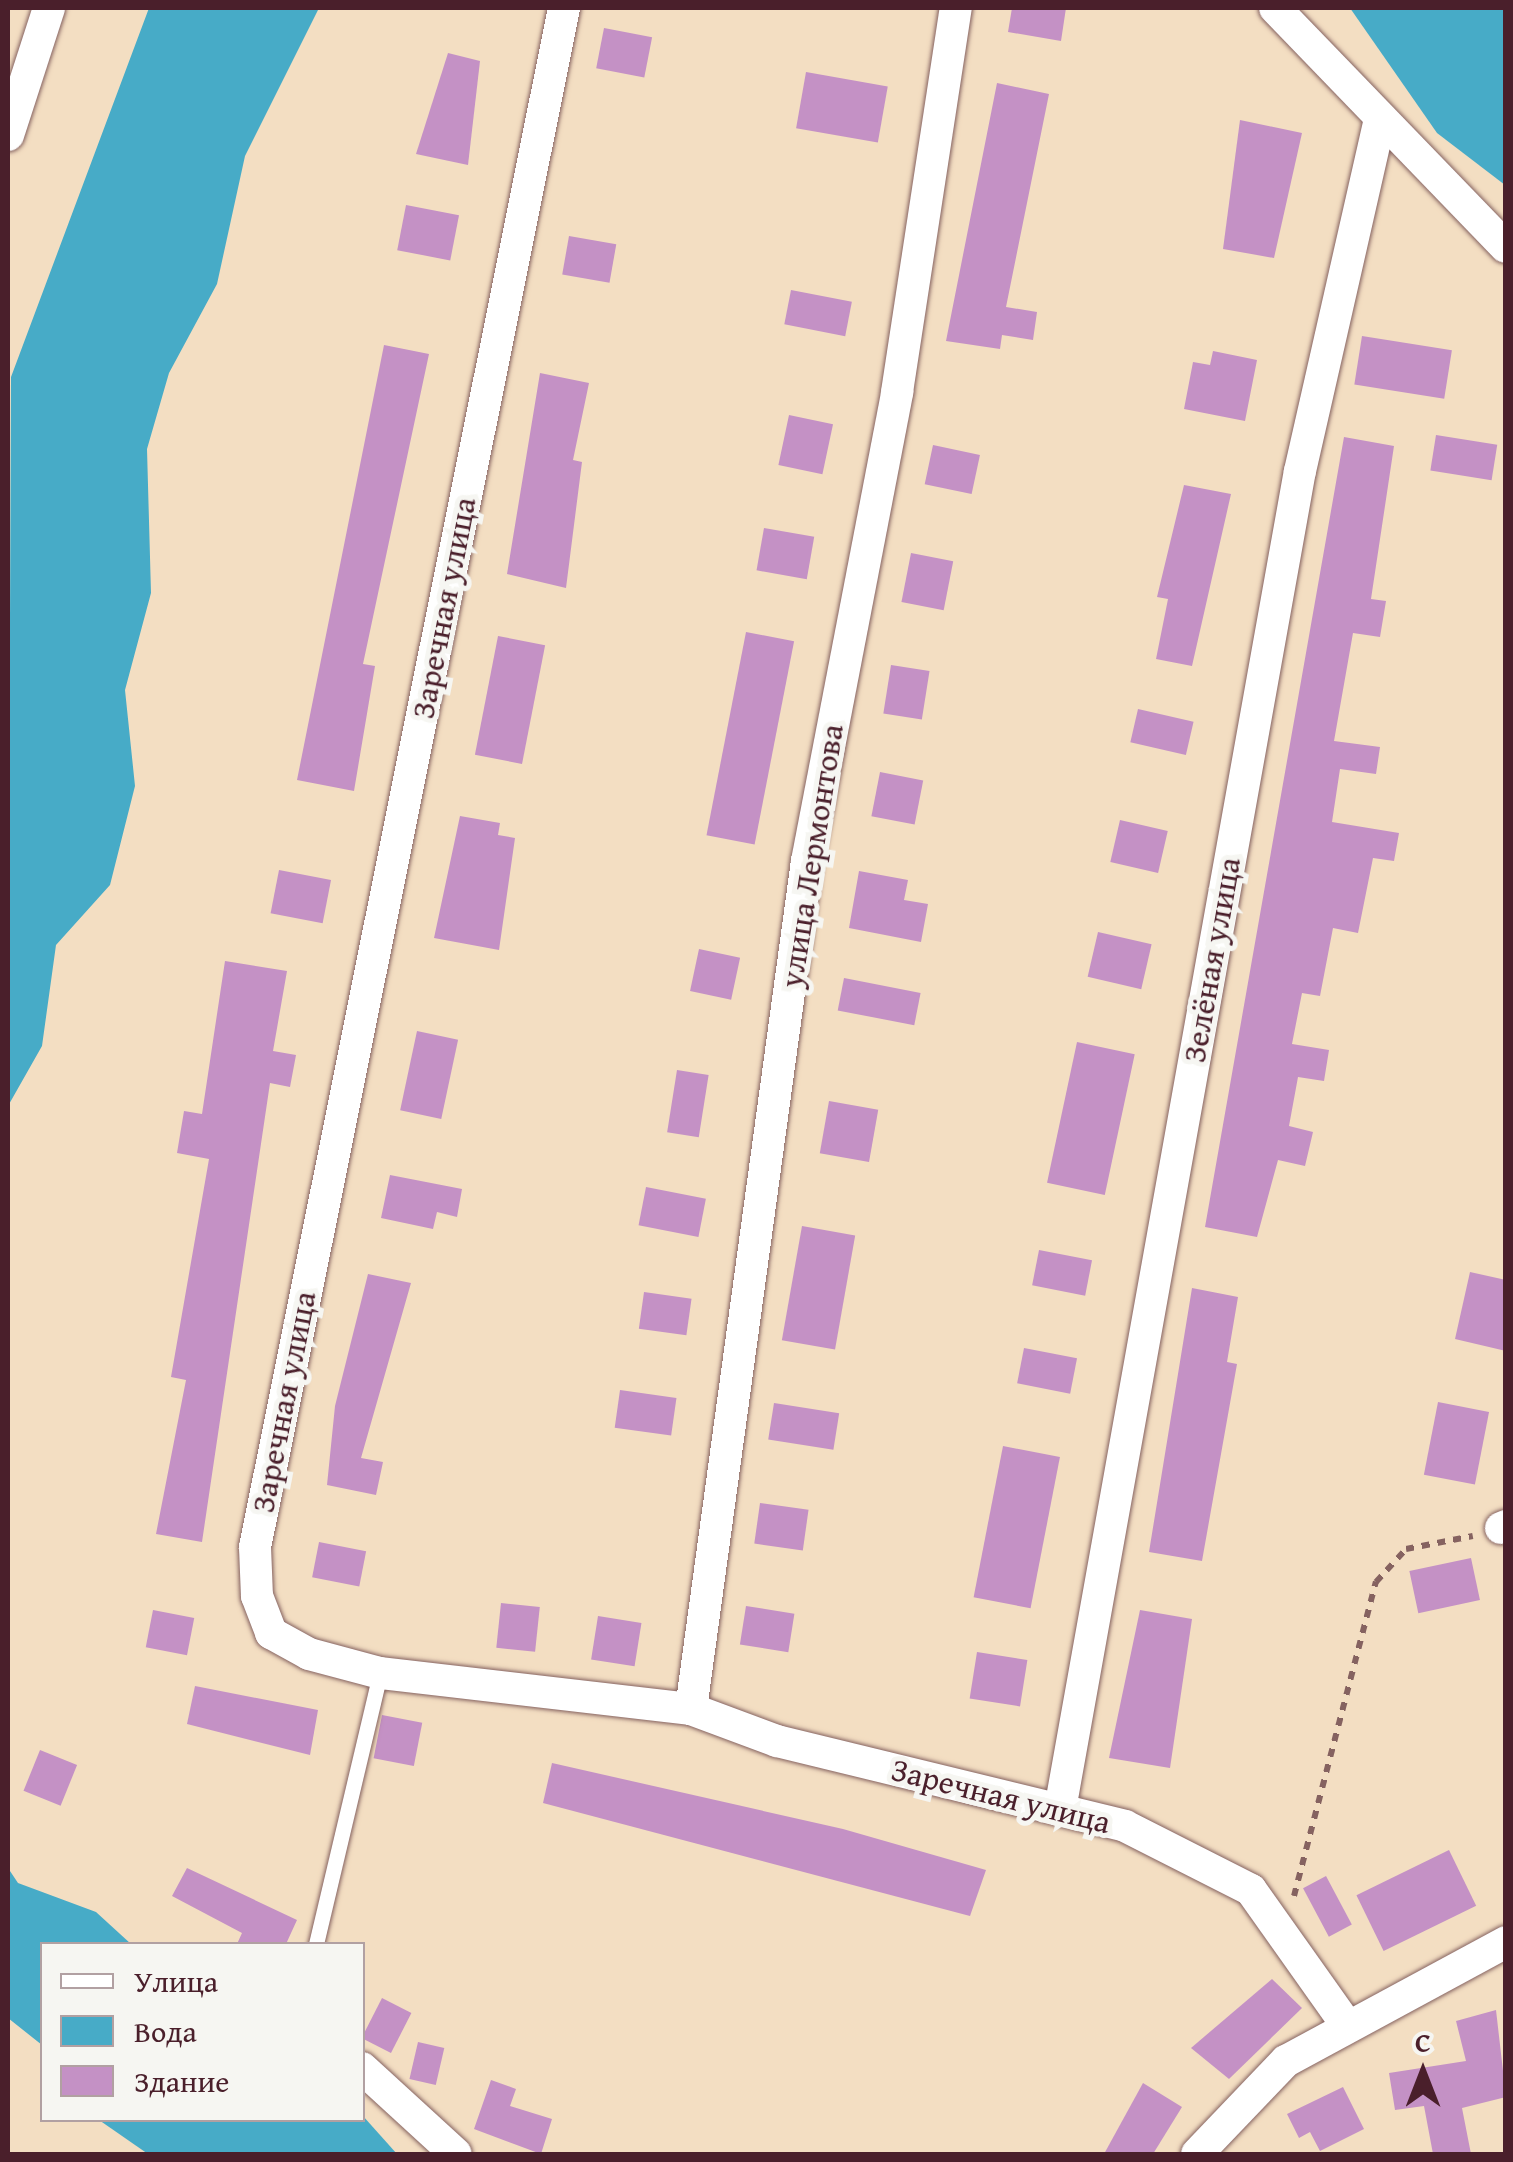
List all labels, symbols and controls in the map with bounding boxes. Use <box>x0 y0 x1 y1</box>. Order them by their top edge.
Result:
street label: Заречная улица <box>404 494 484 722</box>
street label: улица Лермонтова <box>772 721 852 991</box>
street label: Зелёная улица <box>1175 854 1249 1066</box>
street label: Заречная улица <box>244 1288 324 1516</box>
street label: Заречная улица <box>887 1750 1115 1842</box>
legend <box>40 1942 365 2122</box>
text: Улица <box>134 1959 218 2003</box>
text: Вода <box>134 2009 197 2053</box>
text: С <box>1415 2021 1431 2062</box>
north arrow <box>1373 2022 1473 2122</box>
text: Здание <box>134 2059 229 2103</box>

